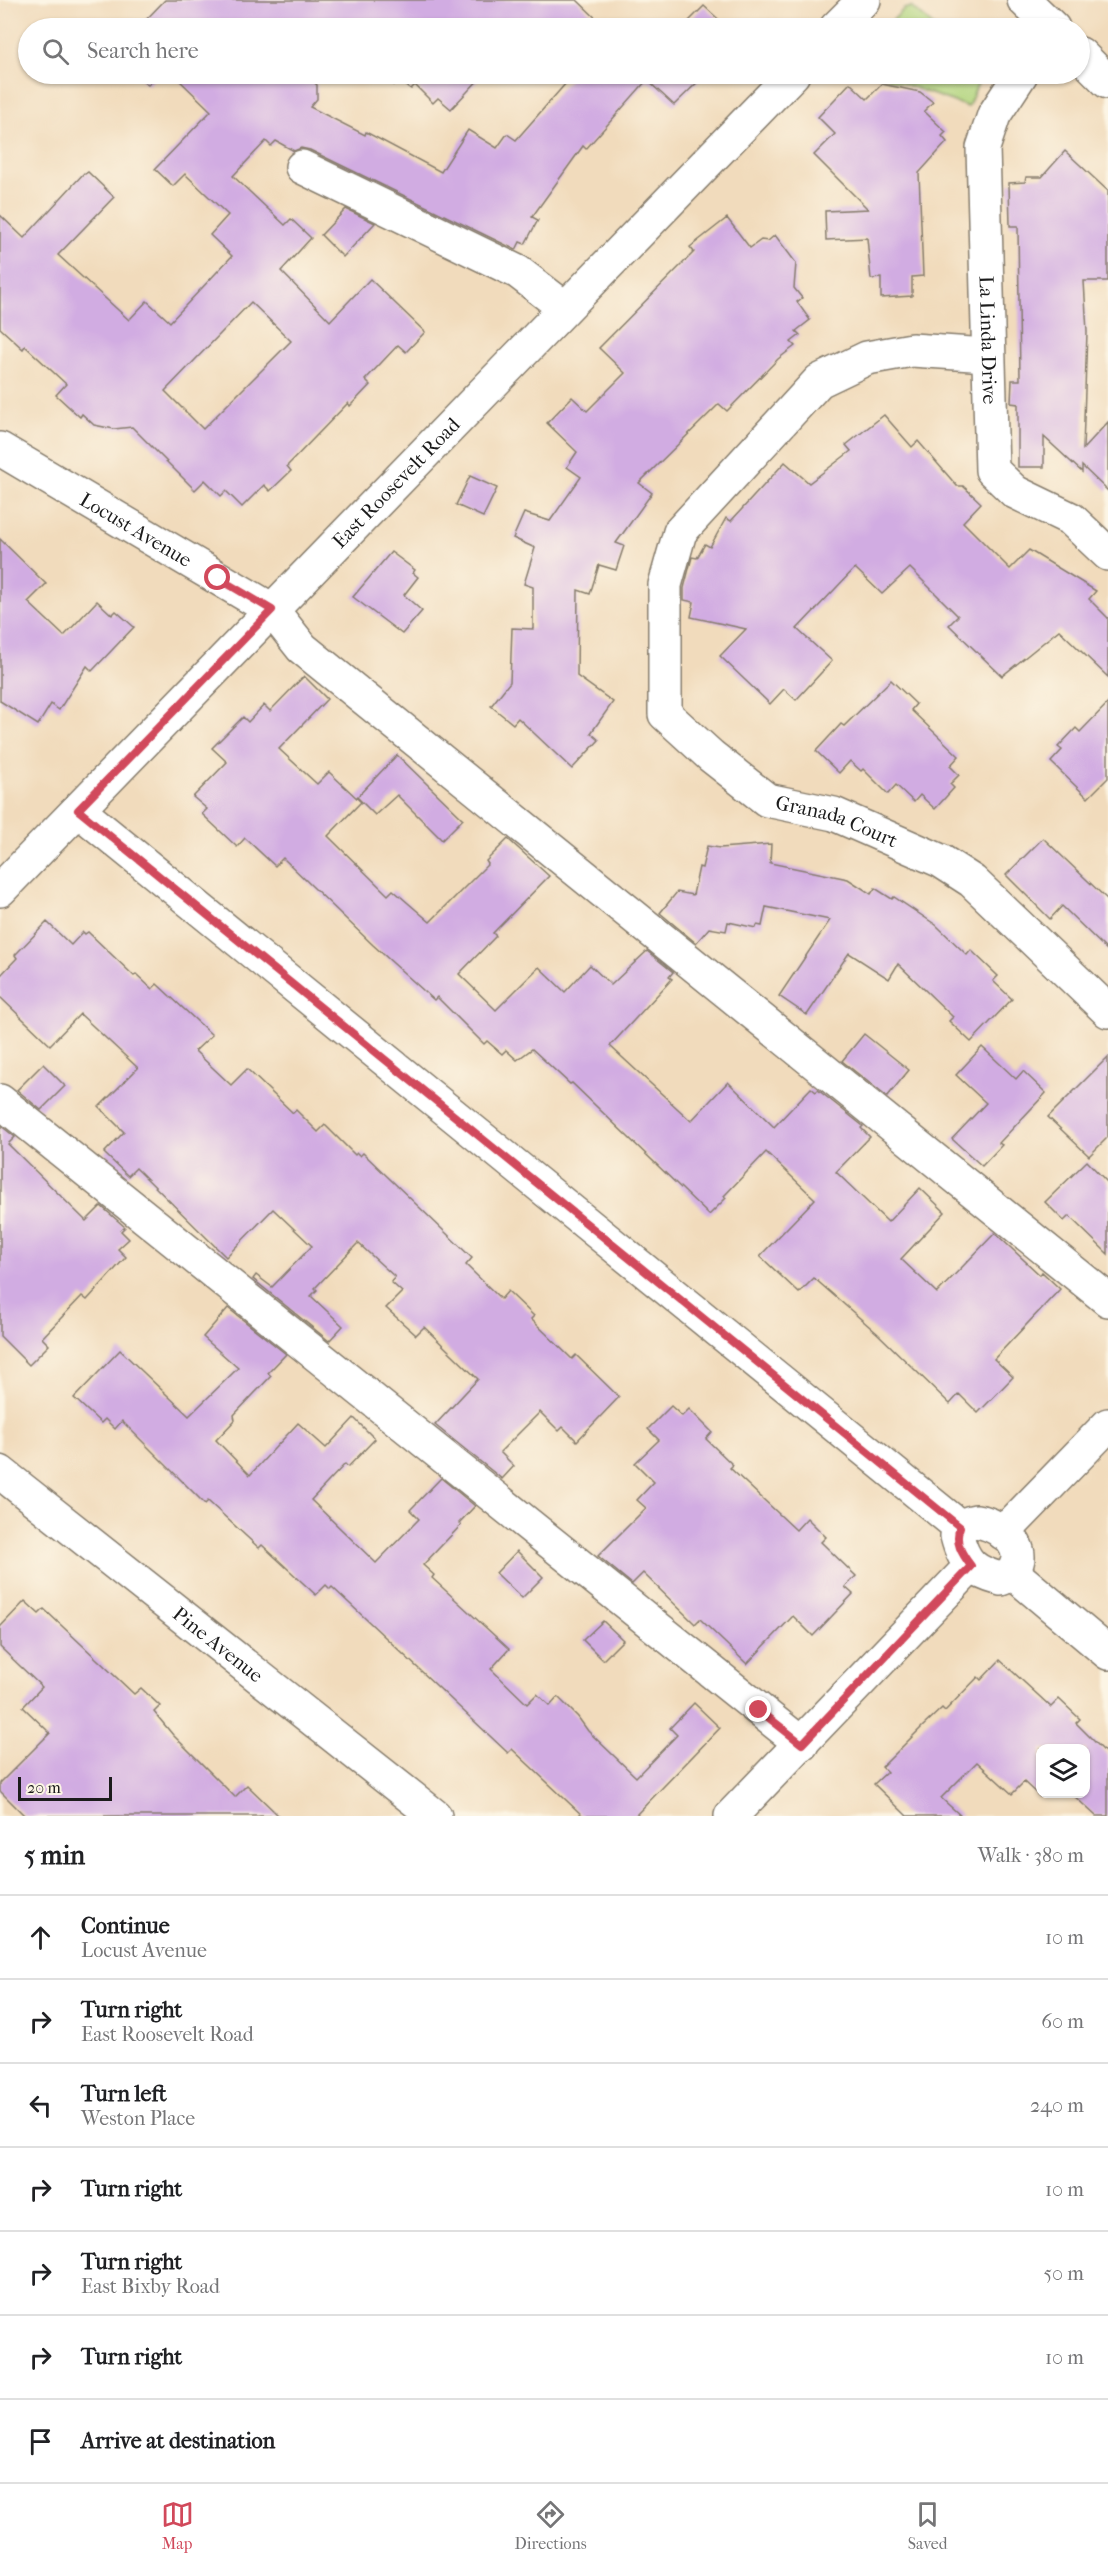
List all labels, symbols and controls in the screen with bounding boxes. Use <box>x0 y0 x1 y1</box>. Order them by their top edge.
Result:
search box <box>18 18 1090 84</box>
icon: search <box>39 35 72 68</box>
text: Search here <box>87 38 199 64</box>
street label: La Linda Drive <box>975 276 1002 405</box>
street label: East Roosevelt Road <box>327 412 465 553</box>
street label: Locust Avenue <box>76 488 196 571</box>
route start <box>204 564 230 590</box>
street label: Granada Court <box>774 791 901 852</box>
street label: Pine Avenue <box>168 1602 268 1687</box>
route end <box>745 1696 771 1722</box>
map controls <box>1036 1744 1090 1798</box>
button: layers <box>1036 1744 1090 1798</box>
scale bar <box>18 1774 112 1802</box>
text: 20 m <box>27 1778 61 1797</box>
text: 5 min <box>24 1840 85 1871</box>
text: Walk · 380 m <box>978 1844 1084 1867</box>
text: Continue <box>81 1913 170 1939</box>
icon: ahead <box>24 1921 57 1954</box>
text: 10 m <box>1045 1926 1084 1949</box>
text: Locust Avenue <box>81 1939 207 1962</box>
text: Turn right <box>81 1997 182 2023</box>
icon: right <box>24 2005 57 2038</box>
text: 60 m <box>1041 2010 1084 2033</box>
text: East Roosevelt Road <box>81 2023 254 2046</box>
text: Turn left <box>81 2081 167 2107</box>
icon: left <box>24 2089 57 2122</box>
text: 240 m <box>1030 2094 1084 2117</box>
text: Weston Place <box>81 2107 195 2130</box>
icon: right <box>24 2173 57 2206</box>
text: Turn right <box>81 2176 182 2202</box>
text: 10 m <box>1045 2178 1084 2201</box>
text: Turn right <box>81 2249 182 2275</box>
icon: right <box>24 2257 57 2290</box>
text: 50 m <box>1043 2262 1084 2285</box>
text: East Bixby Road <box>81 2275 220 2298</box>
icon: right <box>24 2341 57 2374</box>
text: Turn right <box>81 2344 182 2370</box>
text: 10 m <box>1045 2346 1084 2369</box>
icon: arrive <box>24 2425 57 2458</box>
text: Arrive at destination <box>81 2428 275 2454</box>
tab: Map <box>161 2498 194 2553</box>
tab: Directions <box>515 2498 587 2553</box>
tab: Saved <box>908 2498 947 2553</box>

